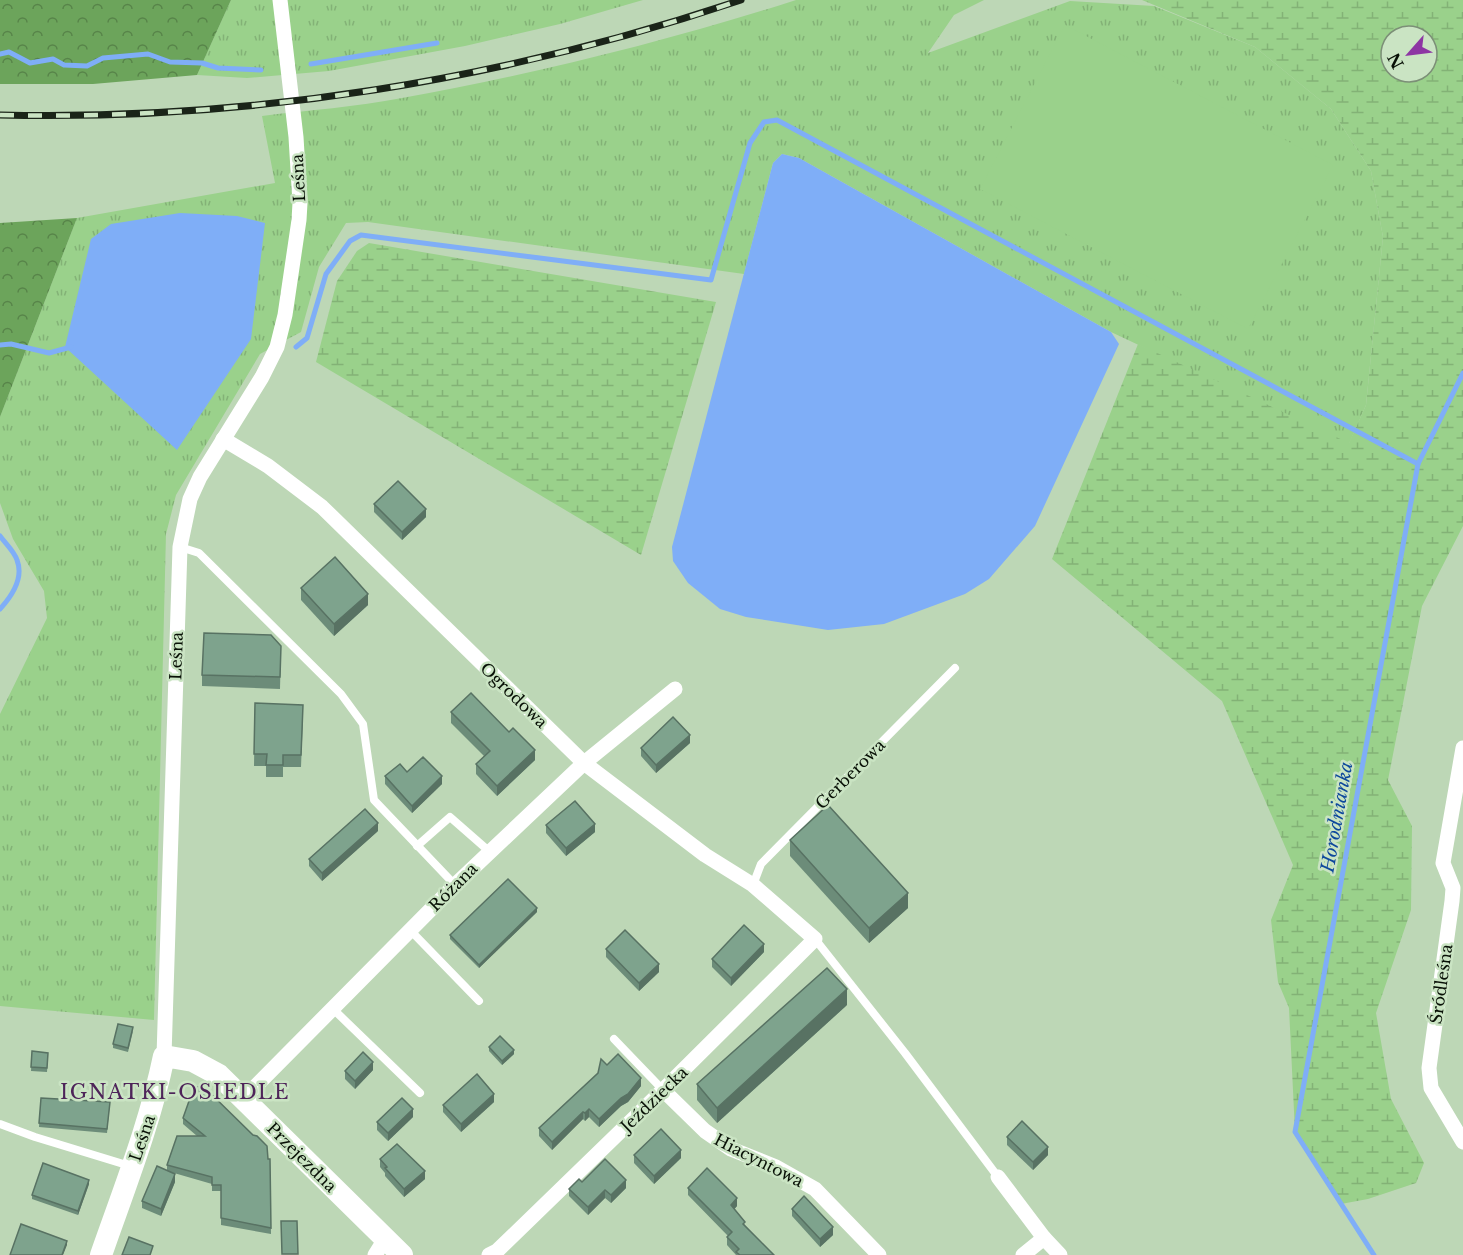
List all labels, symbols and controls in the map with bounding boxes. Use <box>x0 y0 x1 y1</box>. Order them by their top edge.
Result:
north arrow <box>1379 24 1439 84</box>
text: N <box>1383 50 1408 72</box>
street label: Leśna <box>287 153 309 202</box>
street label: Leśna <box>165 632 187 680</box>
street label: Ogrodowa <box>476 658 552 732</box>
street label: Gerberowa <box>811 735 889 813</box>
water label: Horodnianka <box>1316 760 1358 875</box>
street label: Różana <box>425 858 482 915</box>
street label: Śródleśna <box>1425 943 1457 1025</box>
street label: Jeździecka <box>615 1062 692 1137</box>
district label: IGNATKI-OSIEDLE <box>60 1080 290 1104</box>
street label: Leśna <box>125 1112 159 1164</box>
street label: Przejezdna <box>263 1118 341 1196</box>
street label: Hiacyntowa <box>711 1129 807 1191</box>

